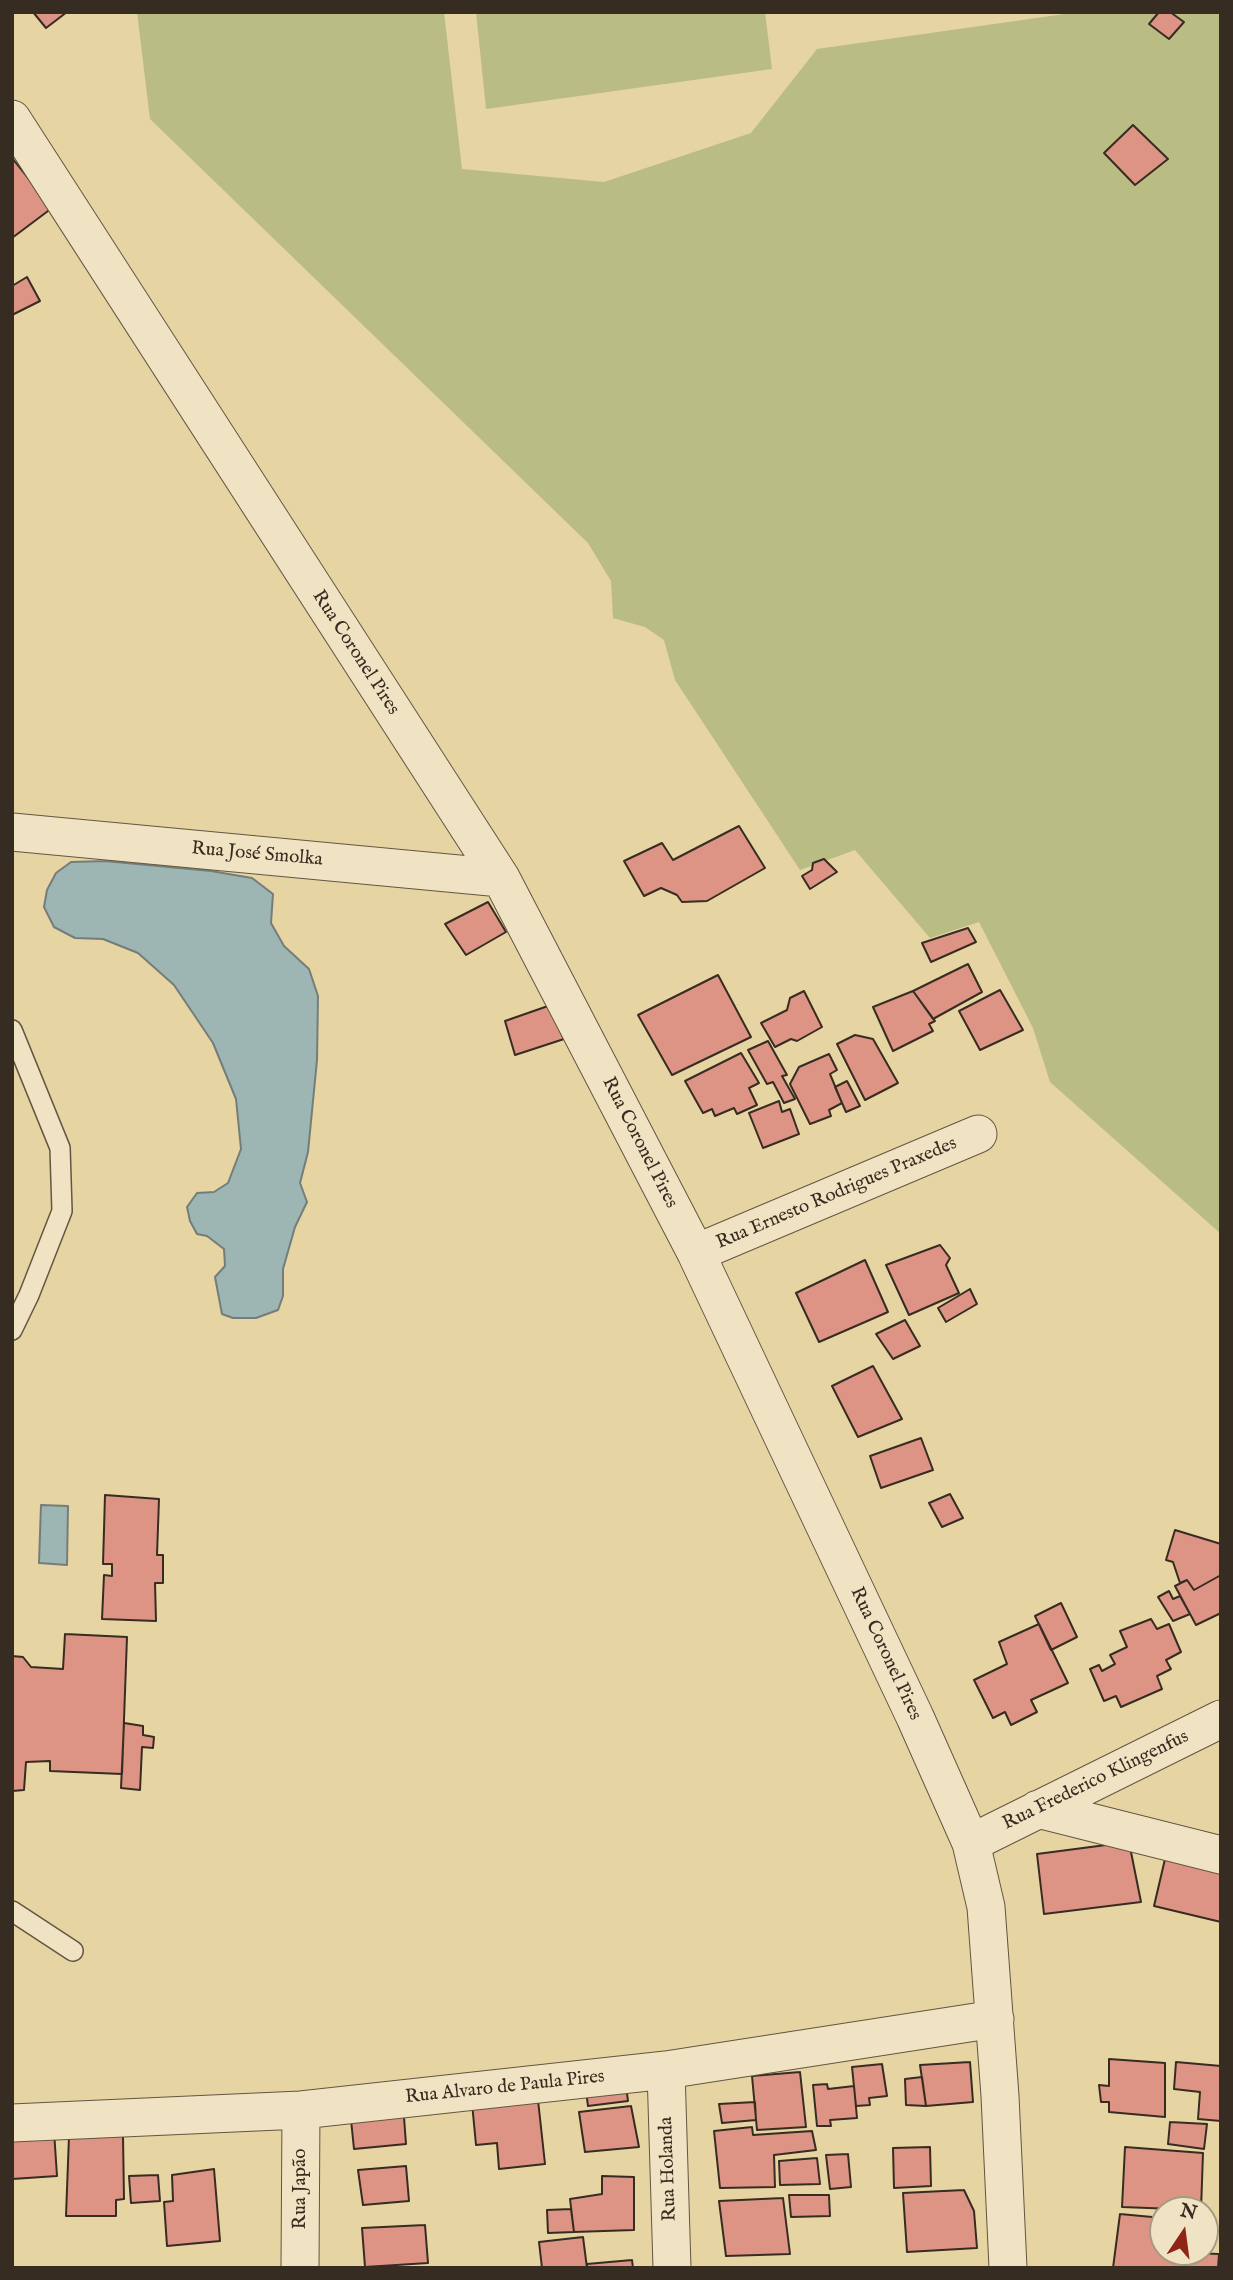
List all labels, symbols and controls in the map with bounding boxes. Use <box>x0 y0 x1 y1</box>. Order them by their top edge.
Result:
street label: Rua Coronel Pires <box>306 586 404 720</box>
street label: Rua José Smolka <box>190 838 324 872</box>
street label: Rua Coronel Pires <box>596 1074 682 1212</box>
street label: Rua Ernesto Rodrigues Praxedes <box>713 1133 961 1255</box>
street label: Rua Coronel Pires <box>844 1584 926 1724</box>
street label: Rua Frederico Klingenfus <box>999 1726 1193 1836</box>
street label: Rua Alvaro de Paula Pires <box>404 2066 606 2110</box>
street label: Rua Holanda <box>656 2116 682 2222</box>
street label: Rua Japão <box>290 2149 312 2229</box>
north arrow <box>1149 2196 1219 2266</box>
text: N <box>1178 2199 1199 2226</box>

